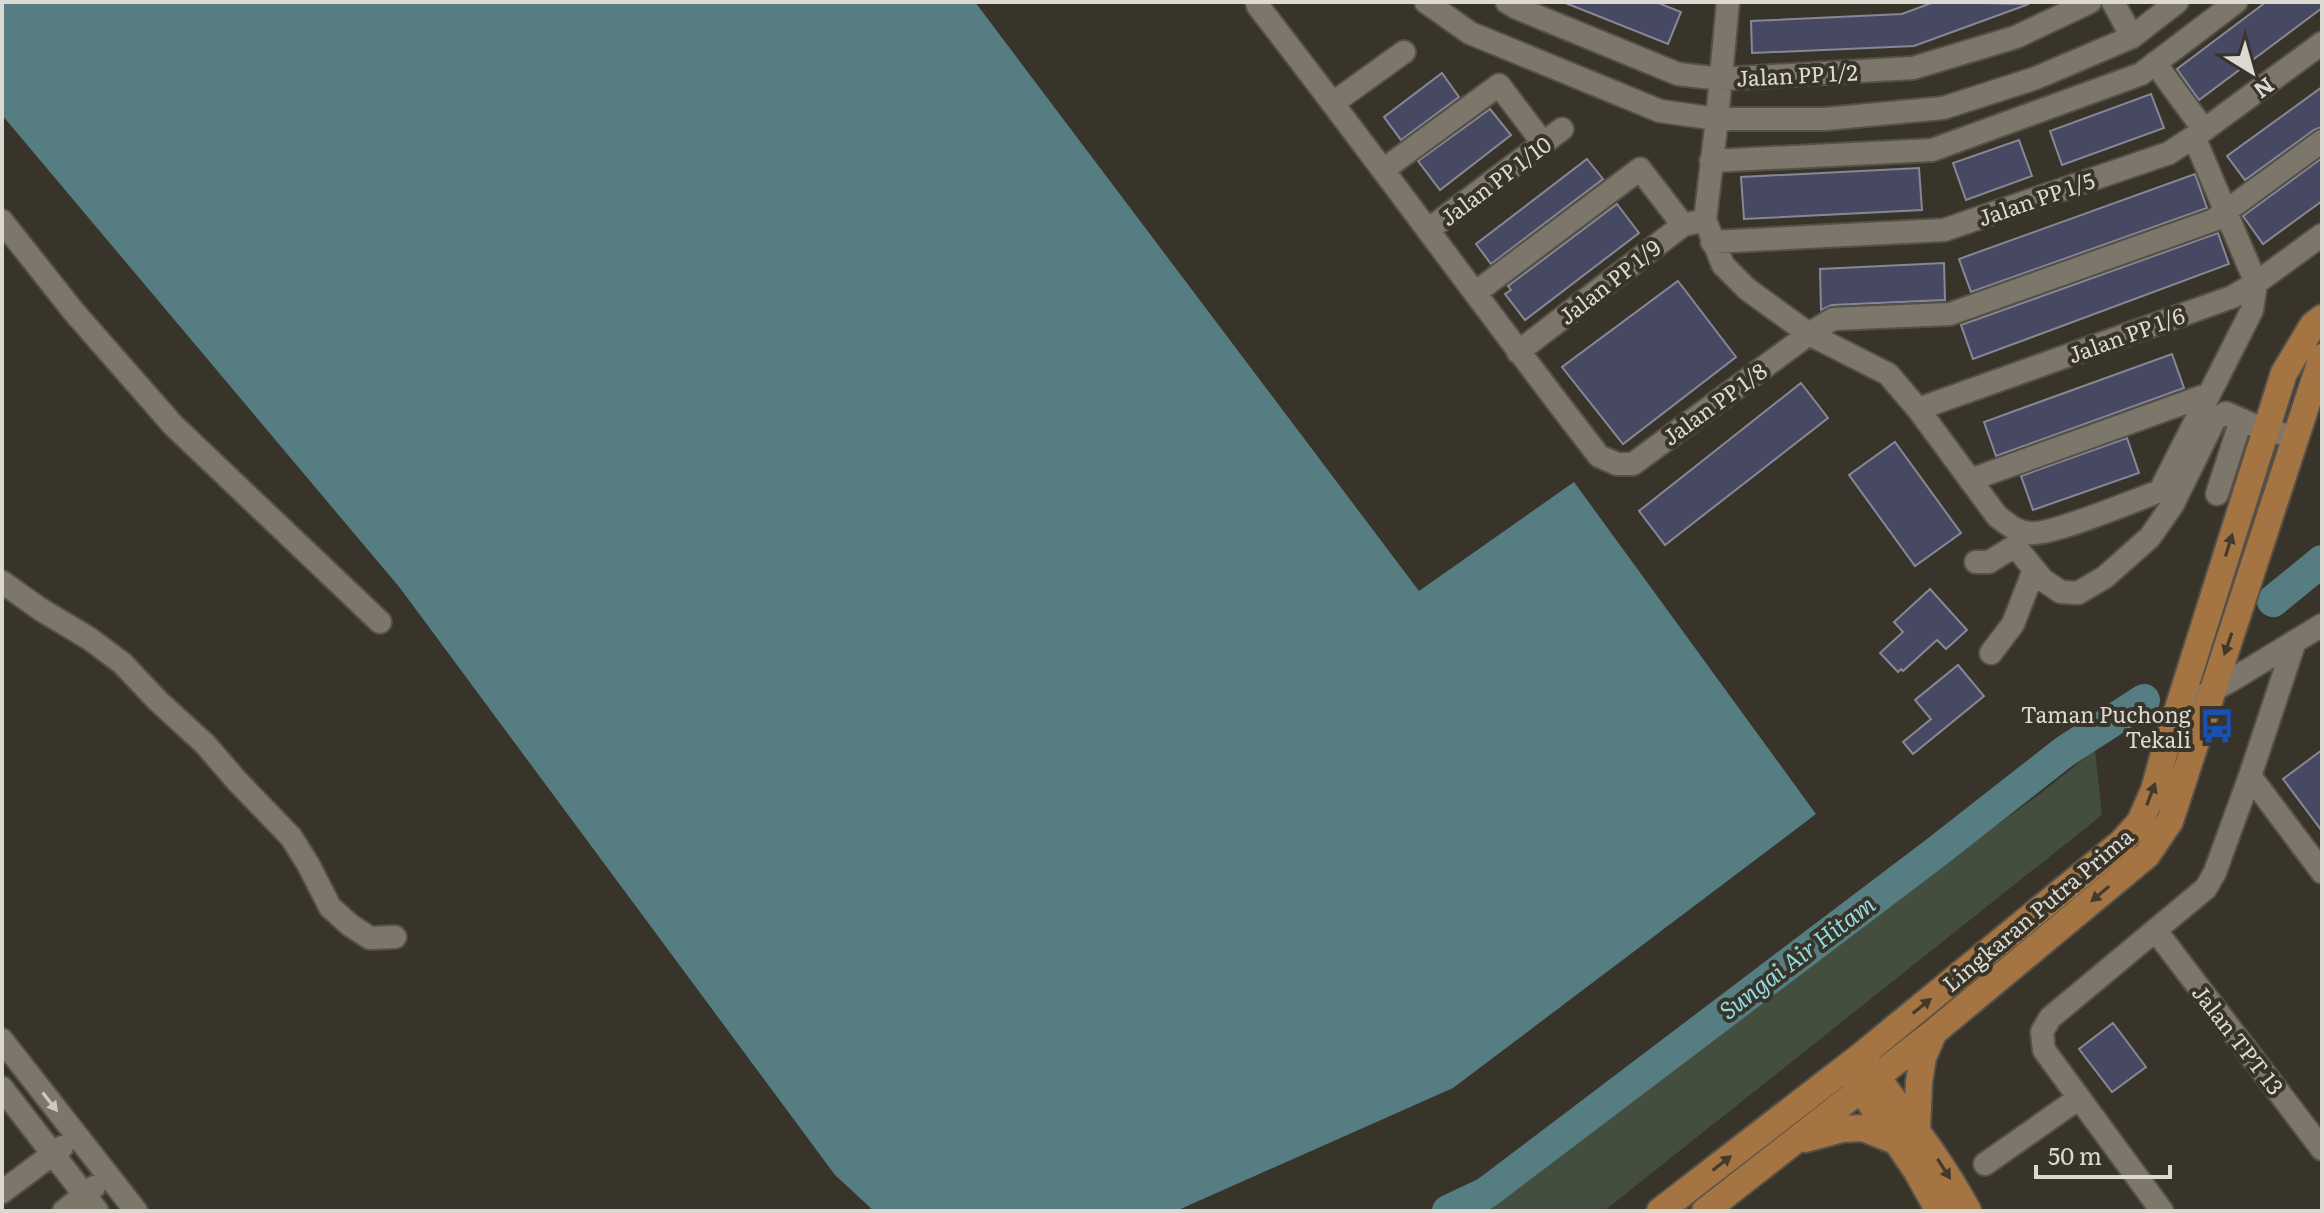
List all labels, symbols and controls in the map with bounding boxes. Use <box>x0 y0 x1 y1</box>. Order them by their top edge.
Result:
north arrow <box>2212 32 2292 112</box>
street label: Jalan PP 1/2 <box>1735 54 1859 94</box>
text: N <box>2248 70 2282 108</box>
street label: Jalan PP 1/10 <box>1432 127 1558 233</box>
street label: Jalan PP 1/5 <box>1973 163 2099 233</box>
street label: Jalan PP 1/9 <box>1551 230 1667 332</box>
street label: Jalan PP 1/6 <box>2063 298 2189 370</box>
street label: Jalan PP 1/8 <box>1655 354 1773 452</box>
one-way arrow <box>2223 533 2236 557</box>
one-way arrow <box>2221 632 2233 656</box>
place label: Taman Puchong Tekali <box>2021 697 2192 755</box>
bus stop icon: Taman Puchong Tekali <box>2198 707 2236 745</box>
one-way arrow <box>2146 781 2158 805</box>
street label: Lingkaran Putra Prima <box>1935 819 2140 999</box>
one-way arrow <box>2091 885 2111 902</box>
water label: Sungai Air Hitam <box>1711 886 1881 1026</box>
street label: Jalan TPT 13 <box>2185 977 2293 1101</box>
one-way arrow <box>1912 998 1932 1015</box>
one-way arrow <box>41 1092 57 1112</box>
scale bar <box>2036 1129 2170 1179</box>
text: 50 m <box>2048 1137 2102 1172</box>
one-way arrow <box>1712 1156 1732 1172</box>
one-way arrow <box>1936 1159 1951 1180</box>

